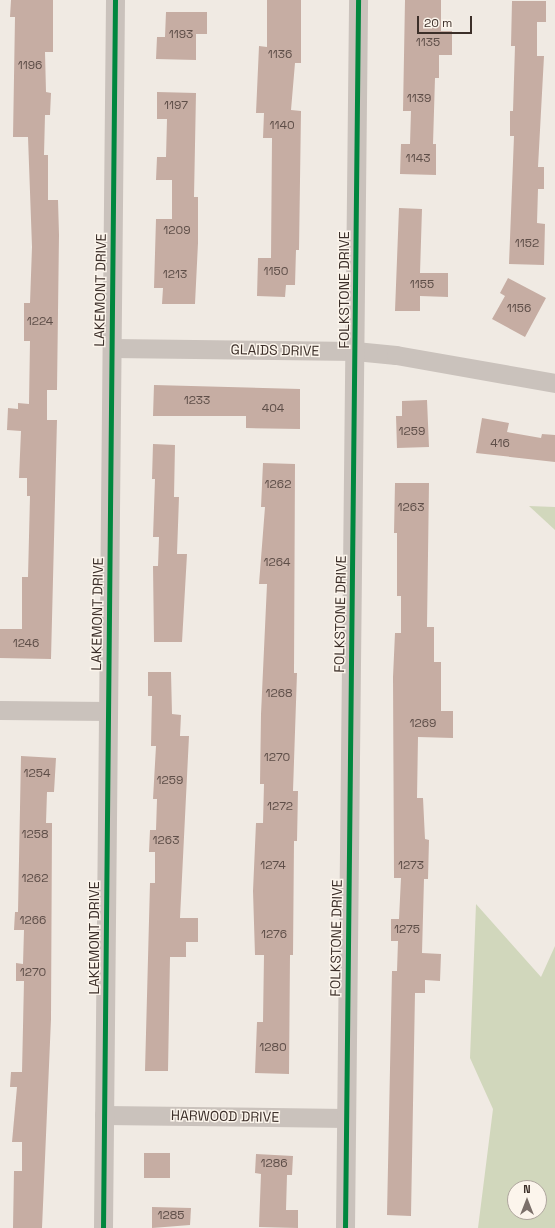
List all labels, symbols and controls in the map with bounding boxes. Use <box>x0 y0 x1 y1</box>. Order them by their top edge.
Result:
scale bar <box>419 8 474 34</box>
text: 20 m <box>424 15 452 31</box>
house number: 1193 <box>169 28 193 42</box>
house number: 1135 <box>416 36 440 50</box>
house number: 1136 <box>268 48 292 62</box>
house number: 1196 <box>18 59 42 73</box>
house number: 1139 <box>407 92 431 106</box>
house number: 1197 <box>164 99 188 113</box>
house number: 1140 <box>269 119 295 133</box>
house number: 1143 <box>406 152 430 166</box>
house number: 1209 <box>163 224 191 238</box>
street label: FOLKSTONE DRIVE <box>336 231 352 349</box>
street label: LAKEMONT DRIVE <box>91 233 109 347</box>
house number: 1152 <box>515 237 539 251</box>
house number: 1150 <box>264 265 288 279</box>
house number: 1213 <box>163 268 187 282</box>
house number: 1155 <box>410 278 434 292</box>
house number: 1156 <box>507 302 531 316</box>
house number: 1224 <box>27 315 53 329</box>
street label: GLAIDS DRIVE <box>231 341 319 359</box>
house number: 1233 <box>184 394 210 408</box>
house number: 404 <box>262 402 284 416</box>
house number: 1259 <box>399 425 425 439</box>
house number: 416 <box>490 437 510 451</box>
house number: 1262 <box>265 478 291 492</box>
house number: 1263 <box>398 501 424 515</box>
street label: FOLKSTONE DRIVE <box>331 555 349 673</box>
house number: 1264 <box>263 556 291 570</box>
street label: LAKEMONT DRIVE <box>88 557 106 671</box>
house number: 1246 <box>13 637 39 651</box>
house number: 1268 <box>265 687 293 701</box>
house number: 1269 <box>410 717 436 731</box>
house number: 1270 <box>264 751 290 765</box>
house number: 1254 <box>24 767 50 781</box>
house number: 1259 <box>157 774 183 788</box>
house number: 1272 <box>267 800 293 814</box>
house number: 1258 <box>22 828 48 842</box>
house number: 1263 <box>153 834 179 848</box>
house number: 1274 <box>260 859 286 873</box>
house number: 1273 <box>398 859 424 873</box>
house number: 1262 <box>22 872 48 886</box>
street label: FOLKSTONE DRIVE <box>327 879 345 997</box>
street label: LAKEMONT DRIVE <box>86 881 102 995</box>
house number: 1266 <box>20 914 46 928</box>
house number: 1275 <box>394 923 420 937</box>
house number: 1276 <box>261 928 287 942</box>
house number: 1270 <box>20 966 46 980</box>
house number: 1280 <box>259 1041 287 1055</box>
street label: HARWOOD DRIVE <box>171 1107 279 1125</box>
house number: 1286 <box>260 1157 288 1171</box>
north arrow <box>507 1180 547 1220</box>
text: N <box>523 1182 531 1196</box>
house number: 1285 <box>158 1209 184 1223</box>

